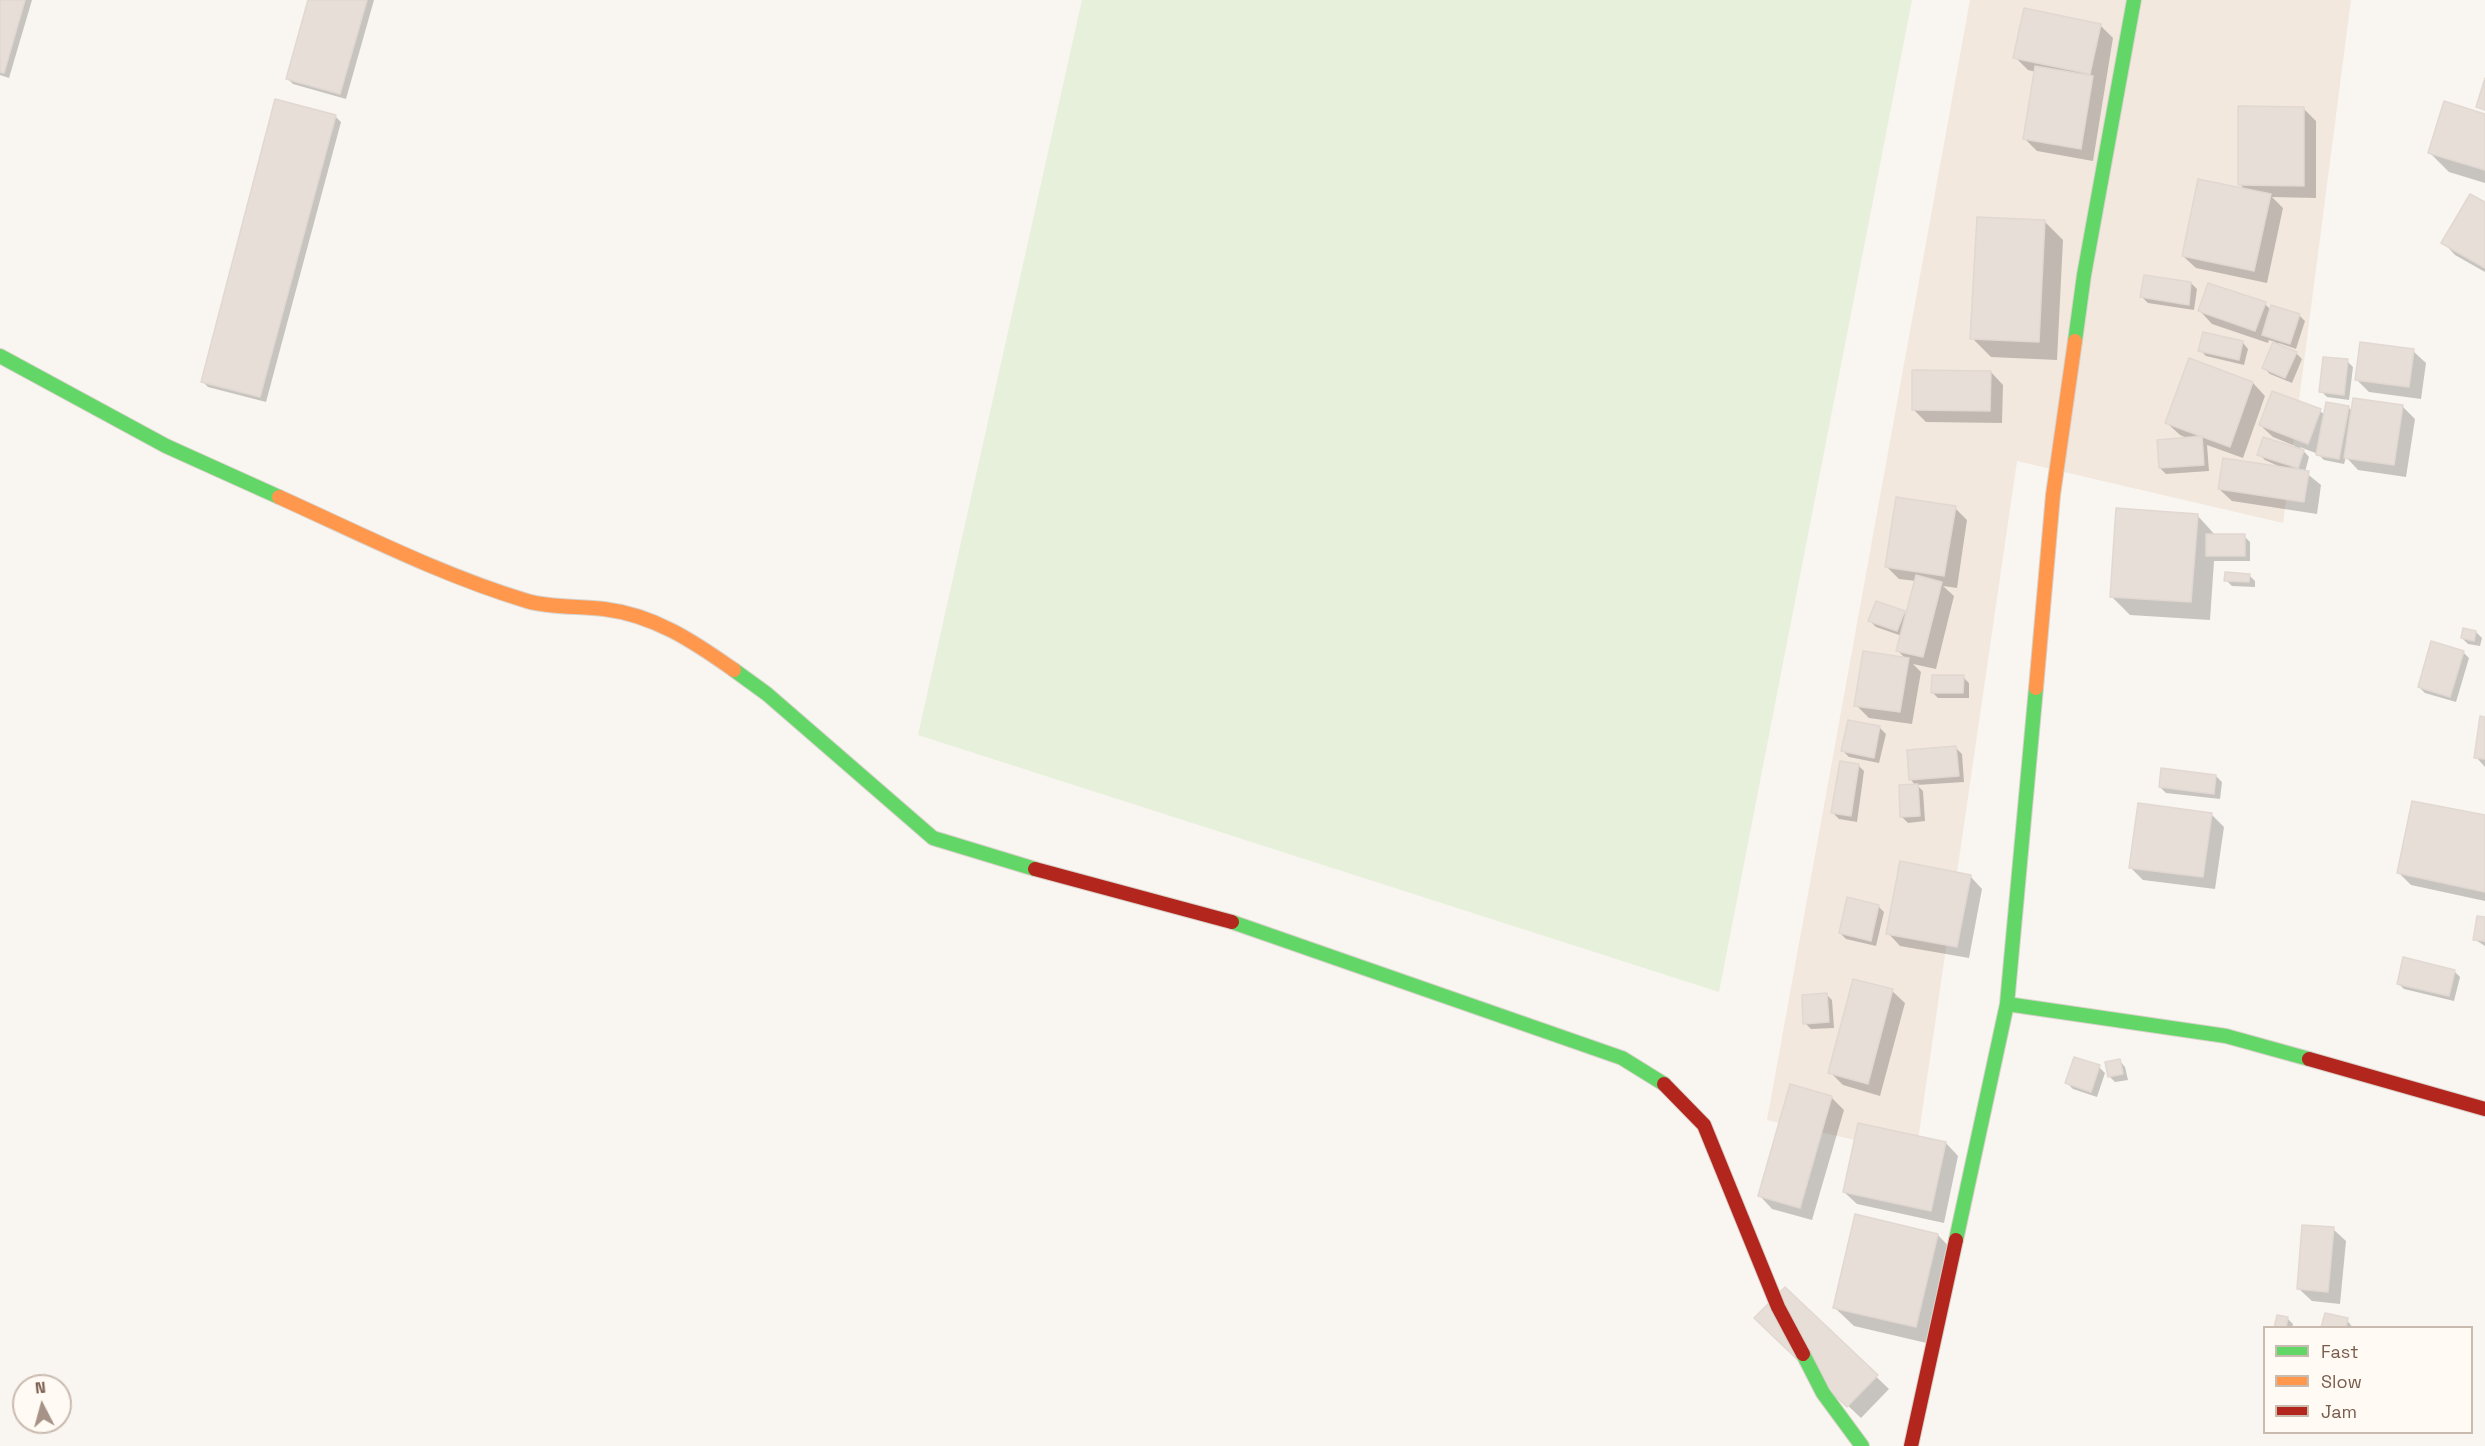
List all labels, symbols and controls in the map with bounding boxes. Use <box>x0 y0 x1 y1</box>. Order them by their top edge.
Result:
legend <box>2263 1326 2473 1434</box>
text: Fast <box>2321 1340 2358 1363</box>
text: Slow <box>2321 1370 2362 1393</box>
north arrow <box>12 1374 72 1434</box>
text: N <box>34 1377 47 1399</box>
text: Jam <box>2321 1400 2357 1423</box>

